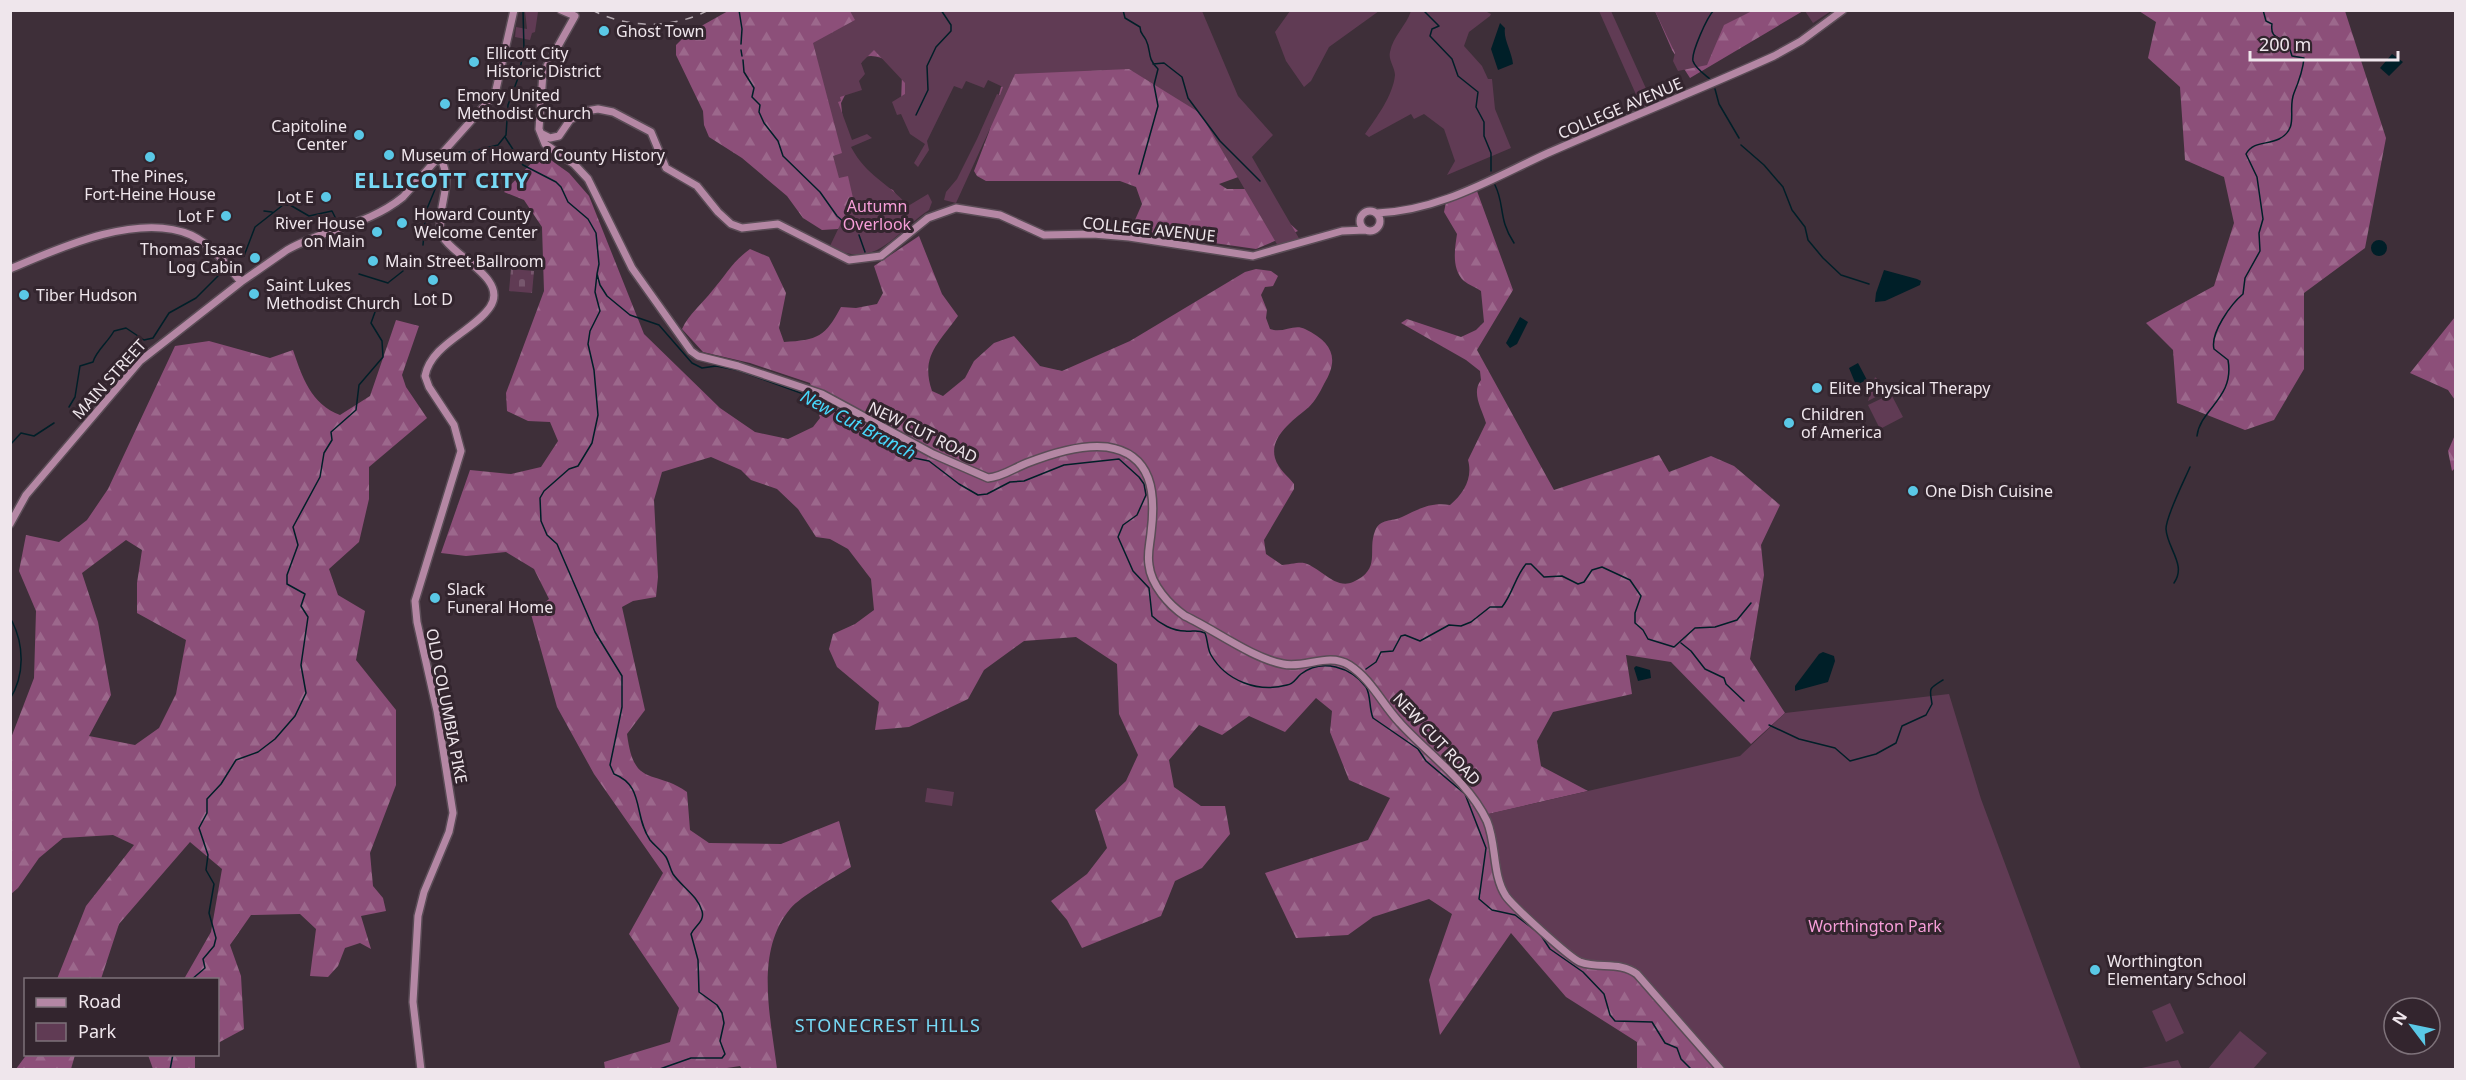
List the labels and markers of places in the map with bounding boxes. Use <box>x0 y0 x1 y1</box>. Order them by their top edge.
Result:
place label: Ghost Town <box>616 20 704 42</box>
marker: Ghost Town <box>597 24 611 38</box>
place label: Ellicott City Historic District <box>486 42 601 82</box>
marker: Ellicott City Historic District <box>467 55 481 69</box>
place label: Emory United Methodist Church <box>457 84 591 124</box>
marker: Emory United Methodist Church <box>438 97 452 111</box>
place label: Capitoline Center <box>271 115 347 155</box>
marker: Capitoline Center <box>352 128 366 142</box>
place label: Museum of Howard County History <box>401 144 666 166</box>
marker: Museum of Howard County History <box>382 148 396 162</box>
marker: The Pines, Fort-Heine House <box>143 150 157 164</box>
place label: The Pines, Fort-Heine House <box>84 165 216 205</box>
place label: Lot E <box>277 186 314 208</box>
marker: Lot E <box>319 190 333 204</box>
place label: Howard County Welcome Center <box>414 203 538 243</box>
place label: Lot F <box>178 205 214 227</box>
marker: Lot F <box>219 209 233 223</box>
place label: River House on Main <box>275 212 365 252</box>
marker: Howard County Welcome Center <box>395 216 409 230</box>
marker: River House on Main <box>370 225 384 239</box>
place label: Thomas Isaac Log Cabin <box>140 238 243 278</box>
place label: Main Street Ballroom <box>385 250 544 272</box>
marker: Thomas Isaac Log Cabin <box>248 251 262 265</box>
marker: Main Street Ballroom <box>366 254 380 268</box>
marker: Lot D <box>426 273 440 287</box>
place label: Saint Lukes Methodist Church <box>266 274 400 314</box>
place label: Tiber Hudson <box>36 284 137 306</box>
marker: Saint Lukes Methodist Church <box>247 287 261 301</box>
marker: Tiber Hudson <box>17 288 31 302</box>
place label: Lot D <box>413 288 453 310</box>
place label: Elite Physical Therapy <box>1829 377 1991 399</box>
marker: Elite Physical Therapy <box>1810 381 1824 395</box>
place label: Children of America <box>1801 403 1882 443</box>
marker: Children of America <box>1782 416 1796 430</box>
place label: One Dish Cuisine <box>1925 480 2053 502</box>
marker: One Dish Cuisine <box>1906 484 1920 498</box>
place label: Slack Funeral Home <box>447 578 553 618</box>
marker: Slack Funeral Home <box>428 591 442 605</box>
place label: Worthington Elementary School <box>2107 950 2246 990</box>
marker: Worthington Elementary School <box>2088 963 2102 977</box>

